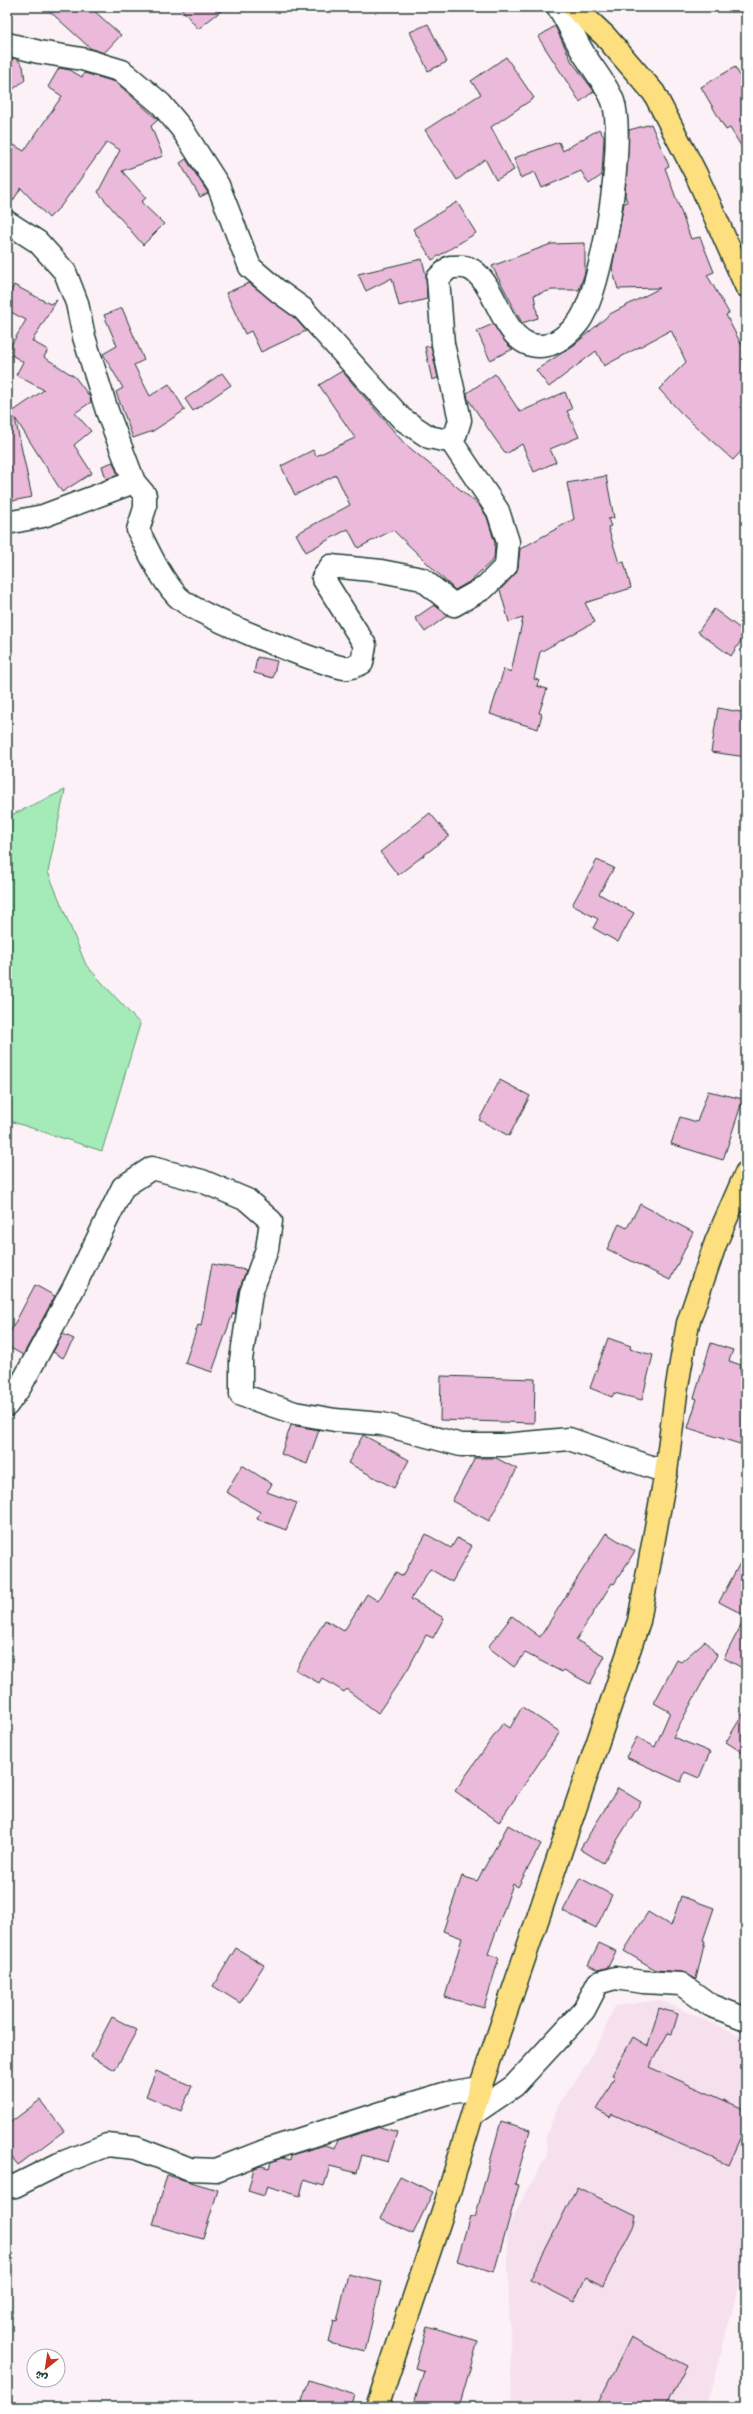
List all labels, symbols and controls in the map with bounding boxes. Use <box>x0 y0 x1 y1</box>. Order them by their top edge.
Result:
north arrow <box>26 2348 66 2388</box>
text: ش <box>33 2368 50 2385</box>

